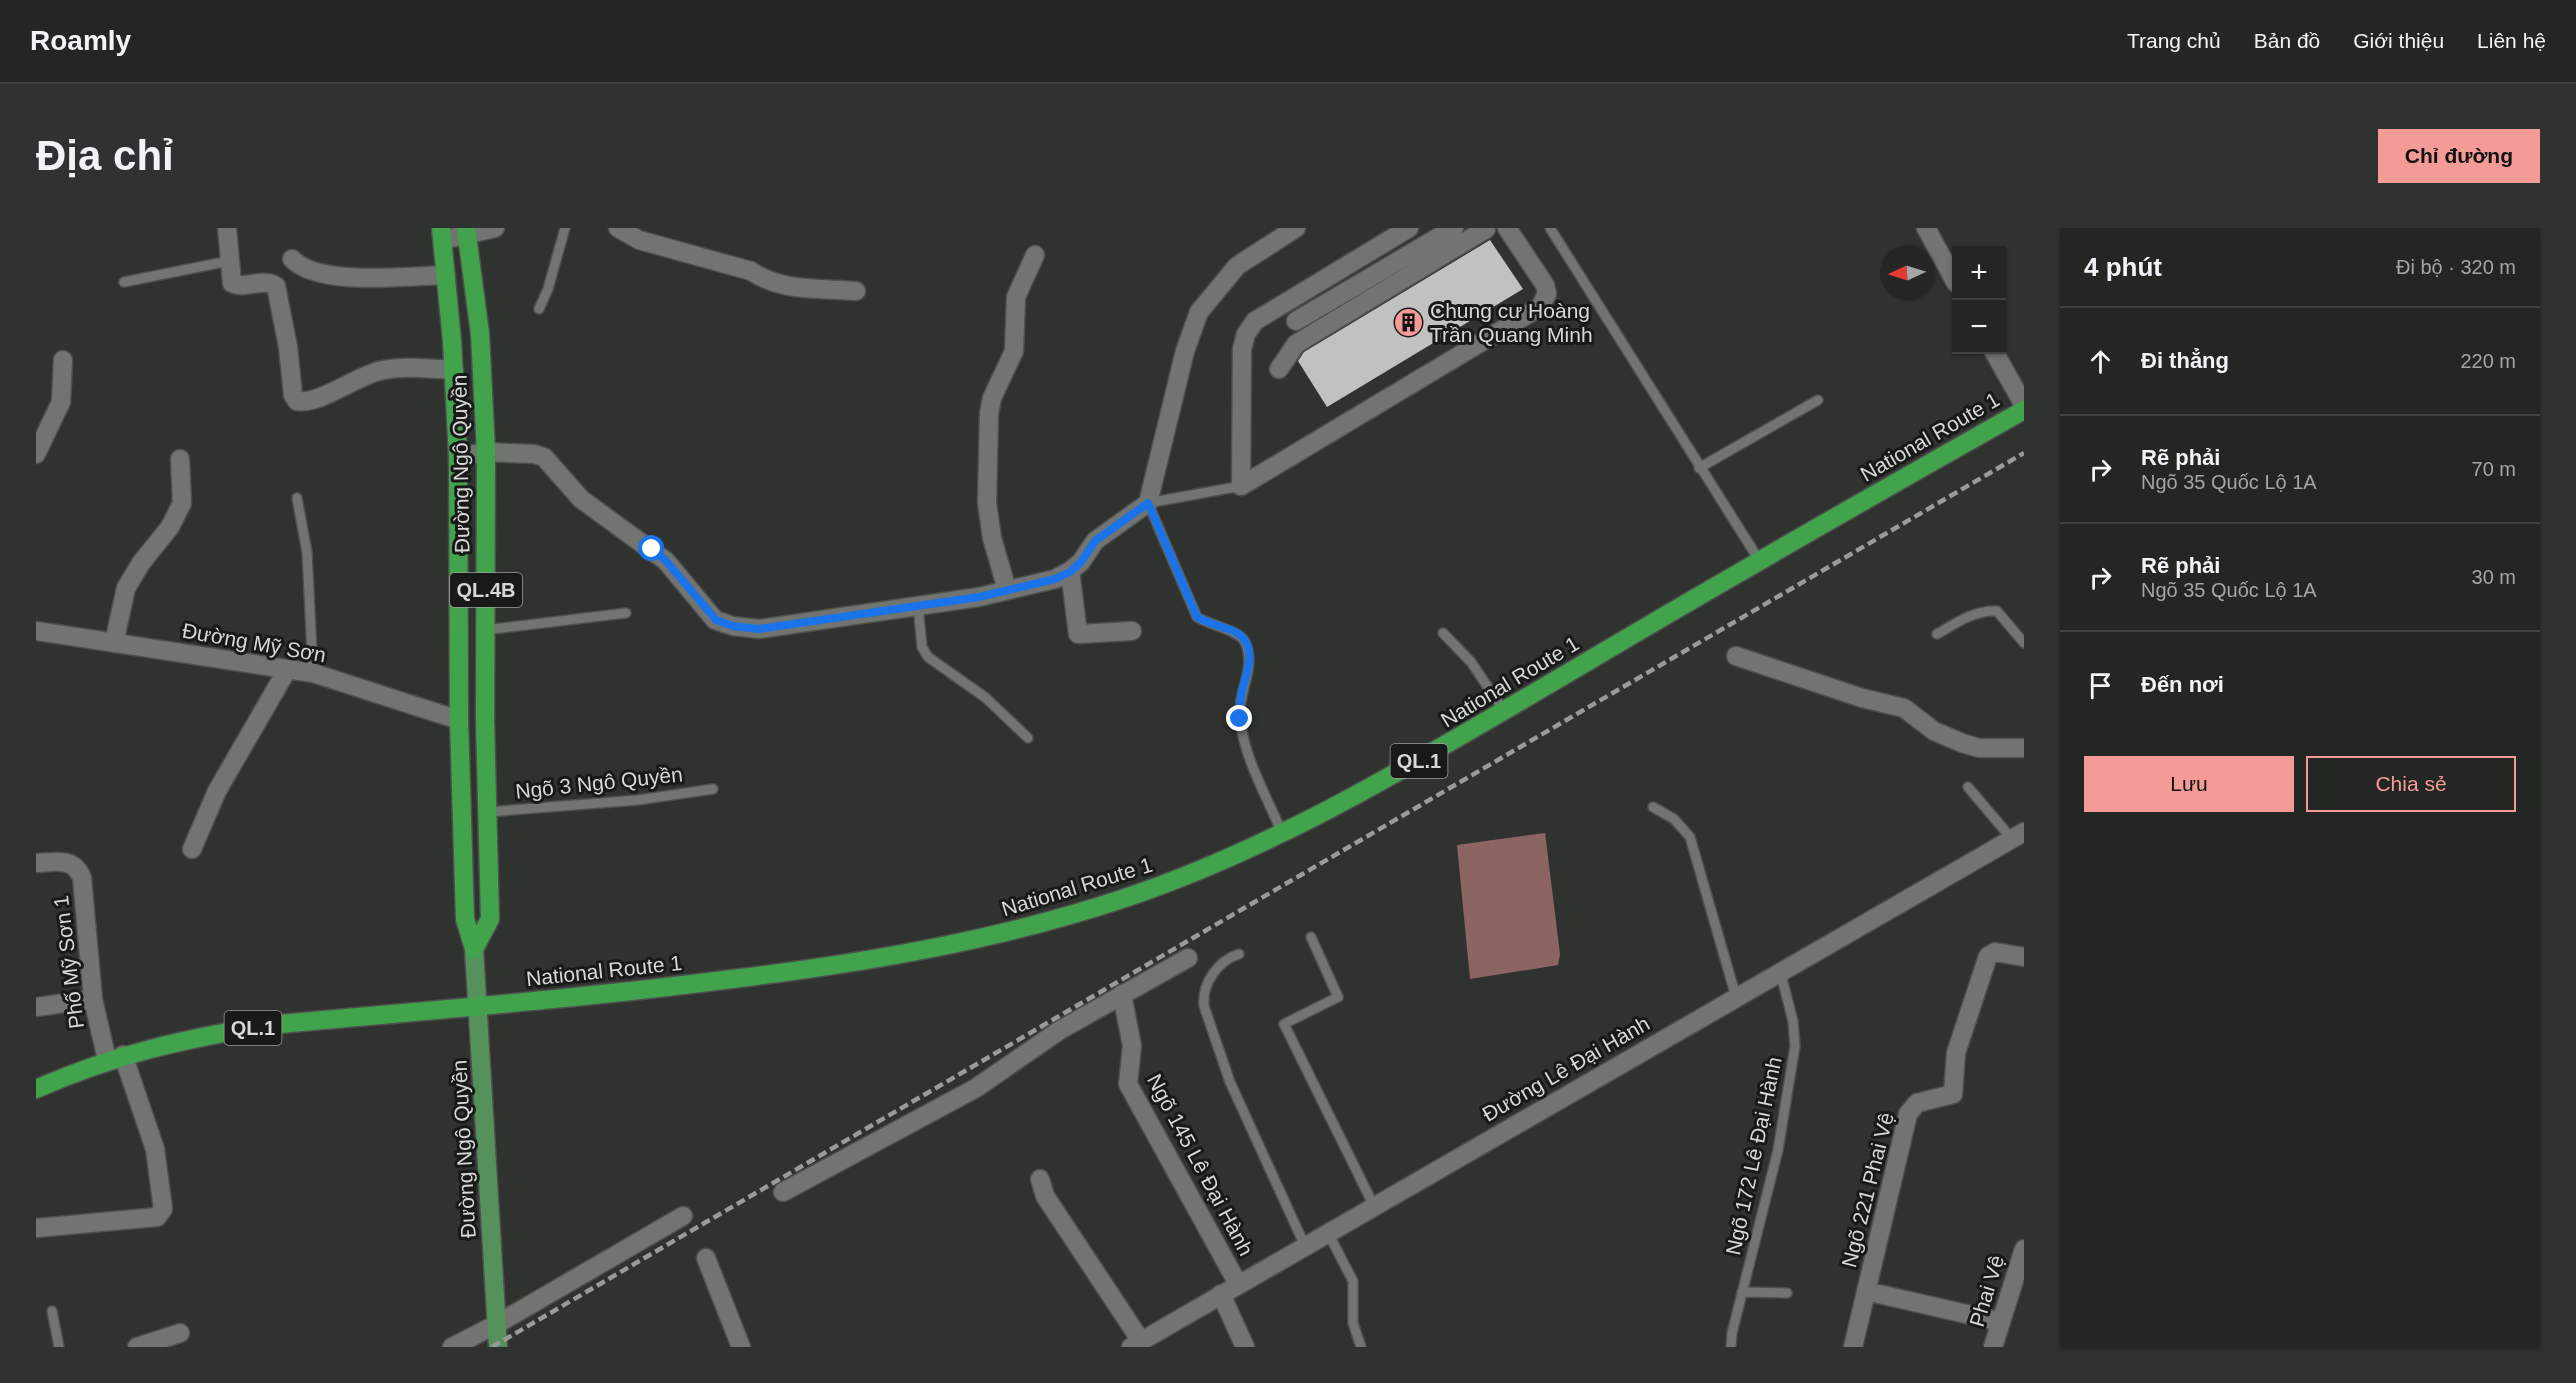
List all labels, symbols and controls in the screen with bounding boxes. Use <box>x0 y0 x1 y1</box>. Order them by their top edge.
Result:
text: Roamly <box>30 25 131 56</box>
text: Trang chủ <box>2127 29 2221 52</box>
text: Bản đồ <box>2254 29 2320 52</box>
text: Giới thiệu <box>2353 29 2444 52</box>
text: Liên hệ <box>2477 29 2546 52</box>
button: Chỉ đường <box>2378 129 2540 183</box>
text: Địa chỉ <box>36 132 174 179</box>
north arrow <box>1880 246 1934 300</box>
map controls <box>1952 246 2006 354</box>
button: + <box>1952 246 2006 300</box>
text: 4 phút <box>2084 252 2162 282</box>
text: Đi bộ · 320 m <box>2396 256 2516 278</box>
place label: Chung cư Hoàng Trần Quang Minh <box>1430 299 1593 346</box>
button: − <box>1952 300 2006 354</box>
building icon: Chung cư Hoàng Trần Quang Minh <box>1393 307 1425 339</box>
icon: ahead <box>2084 345 2117 378</box>
text: Đi thẳng <box>2141 348 2229 373</box>
text: 220 m <box>2460 350 2516 372</box>
street label: Đường Ngô Quyền <box>447 375 474 553</box>
street label: National Route 1 <box>1856 387 2003 486</box>
text: Rẽ phải <box>2141 445 2220 470</box>
icon: right <box>2084 453 2117 486</box>
text: 70 m <box>2472 458 2516 480</box>
text: Ngõ 35 Quốc Lộ 1A <box>2141 471 2317 493</box>
route start <box>638 535 664 561</box>
text: Rẽ phải <box>2141 553 2220 578</box>
icon: right <box>2084 561 2117 594</box>
text: 30 m <box>2472 566 2516 588</box>
road number: QL.4B <box>450 573 522 607</box>
text: Ngõ 35 Quốc Lộ 1A <box>2141 579 2317 601</box>
street label: Đường Mỹ Sơn <box>180 619 328 666</box>
street label: National Route 1 <box>1437 631 1583 732</box>
icon: arrive <box>2084 669 2117 702</box>
text: Đến nơi <box>2141 672 2224 697</box>
route end <box>1226 705 1252 731</box>
road number: QL.1 <box>1390 744 1448 778</box>
button: Lưu <box>2084 756 2294 812</box>
button: Chia sẻ <box>2306 756 2516 812</box>
street label: Ngõ 3 Ngô Quyền <box>514 762 684 803</box>
street label: National Route 1 <box>999 853 1155 920</box>
street label: Phố Mỹ Sơn 1 <box>49 894 88 1030</box>
street label: National Route 1 <box>525 951 683 990</box>
road number: QL.1 <box>224 1011 282 1045</box>
street label: Đường Lê Đại Hành <box>1478 1011 1653 1126</box>
street label: Ngõ 172 Lê Đại Hành <box>1721 1055 1786 1257</box>
street label: Đường Ngô Quyền <box>447 1059 480 1239</box>
street label: Ngõ 145 Lê Đại Hành <box>1143 1070 1258 1259</box>
street label: Ngõ 221 Phai Vệ <box>1837 1110 1898 1270</box>
street label: Phai Vệ <box>1965 1252 2008 1329</box>

